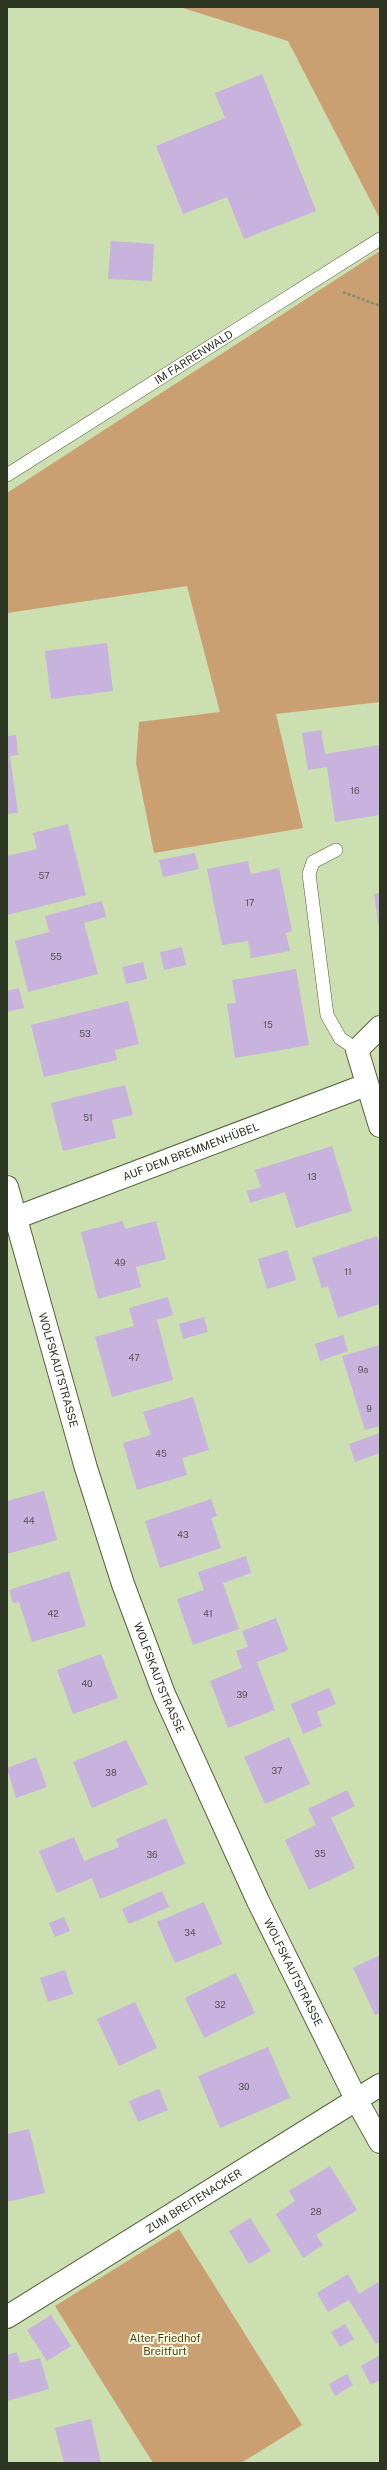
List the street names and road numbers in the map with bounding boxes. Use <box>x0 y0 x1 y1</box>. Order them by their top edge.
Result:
street label: IM FARRENWALD <box>152 327 235 386</box>
street label: AUF DEM BREMMENHÜBEL <box>121 1120 261 1183</box>
street label: WOLFSKAUTSTRASSE <box>37 1311 80 1429</box>
street label: WOLFSKAUTSTRASSE <box>132 1620 187 1735</box>
street label: WOLFSKAUTSTRASSE <box>262 1917 325 2028</box>
street label: ZUM BREITENACKER <box>144 2166 244 2235</box>

